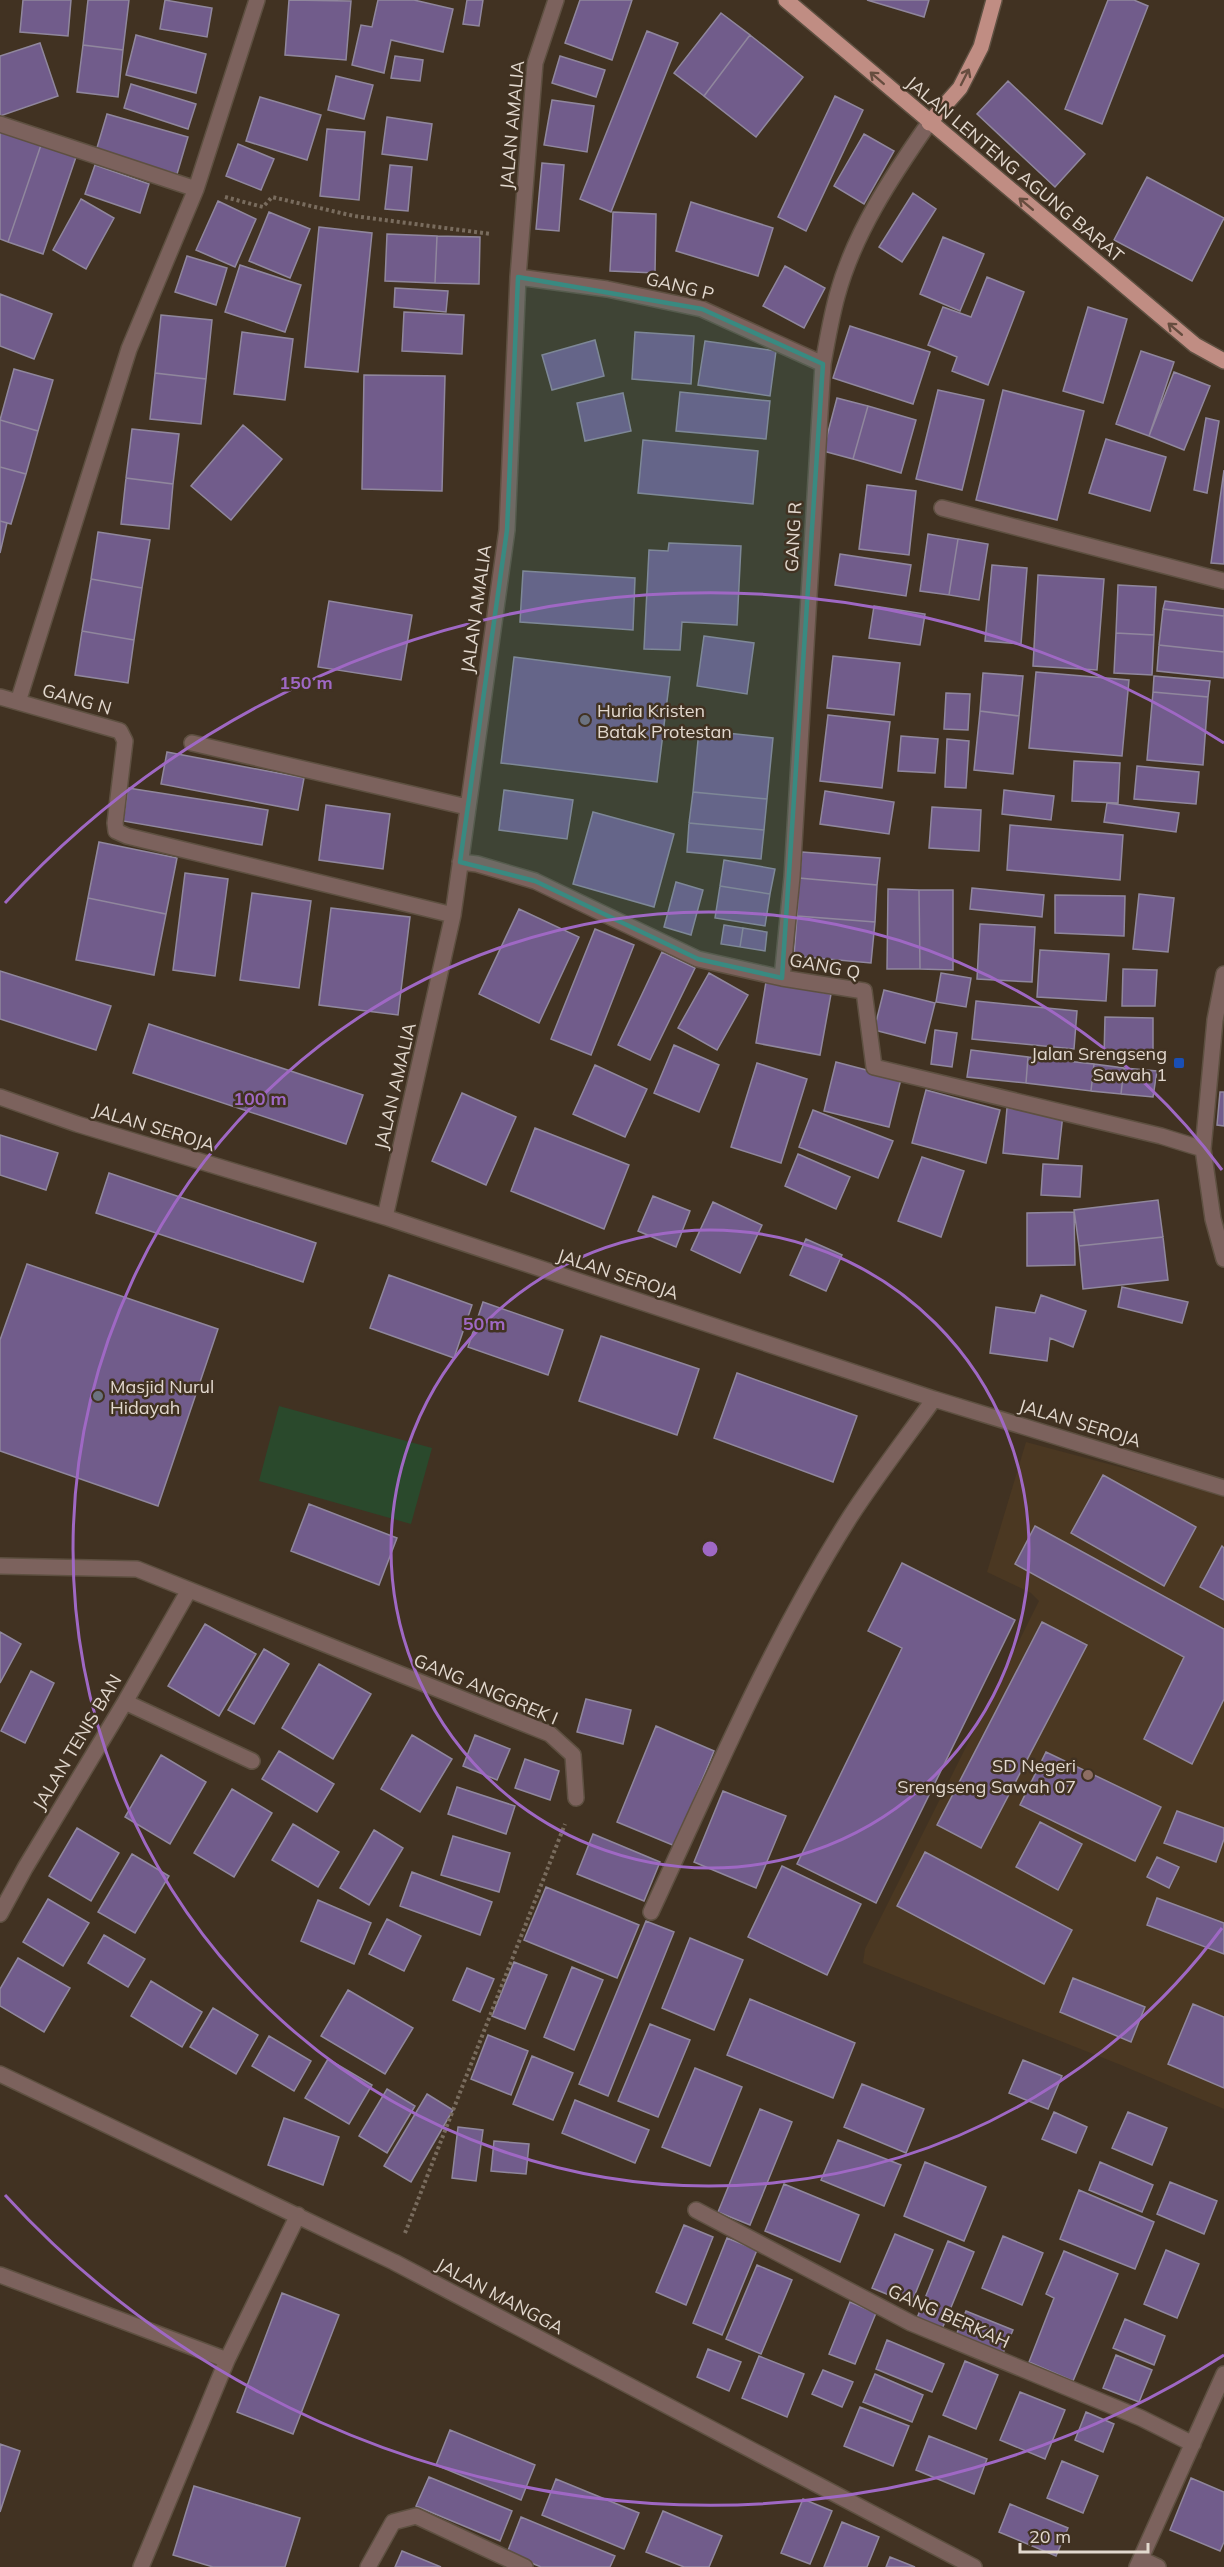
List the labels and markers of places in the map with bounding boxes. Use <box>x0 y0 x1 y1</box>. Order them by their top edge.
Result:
place label: Huria Kristen Batak Protestan <box>597 699 732 743</box>
marker: Huria Kristen Batak Protestan <box>578 713 592 727</box>
place label: Jalan Srengseng Sawah 1 <box>1031 1042 1167 1086</box>
marker: Jalan Srengseng Sawah 1 <box>1172 1056 1186 1070</box>
place label: Masjid Nurul Hidayah <box>110 1375 214 1419</box>
marker: Masjid Nurul Hidayah <box>91 1389 105 1403</box>
centre of rings <box>700 1539 720 1559</box>
place label: SD Negeri Srengseng Sawah 07 <box>897 1754 1076 1798</box>
marker: SD Negeri Srengseng Sawah 07 <box>1081 1768 1095 1782</box>

